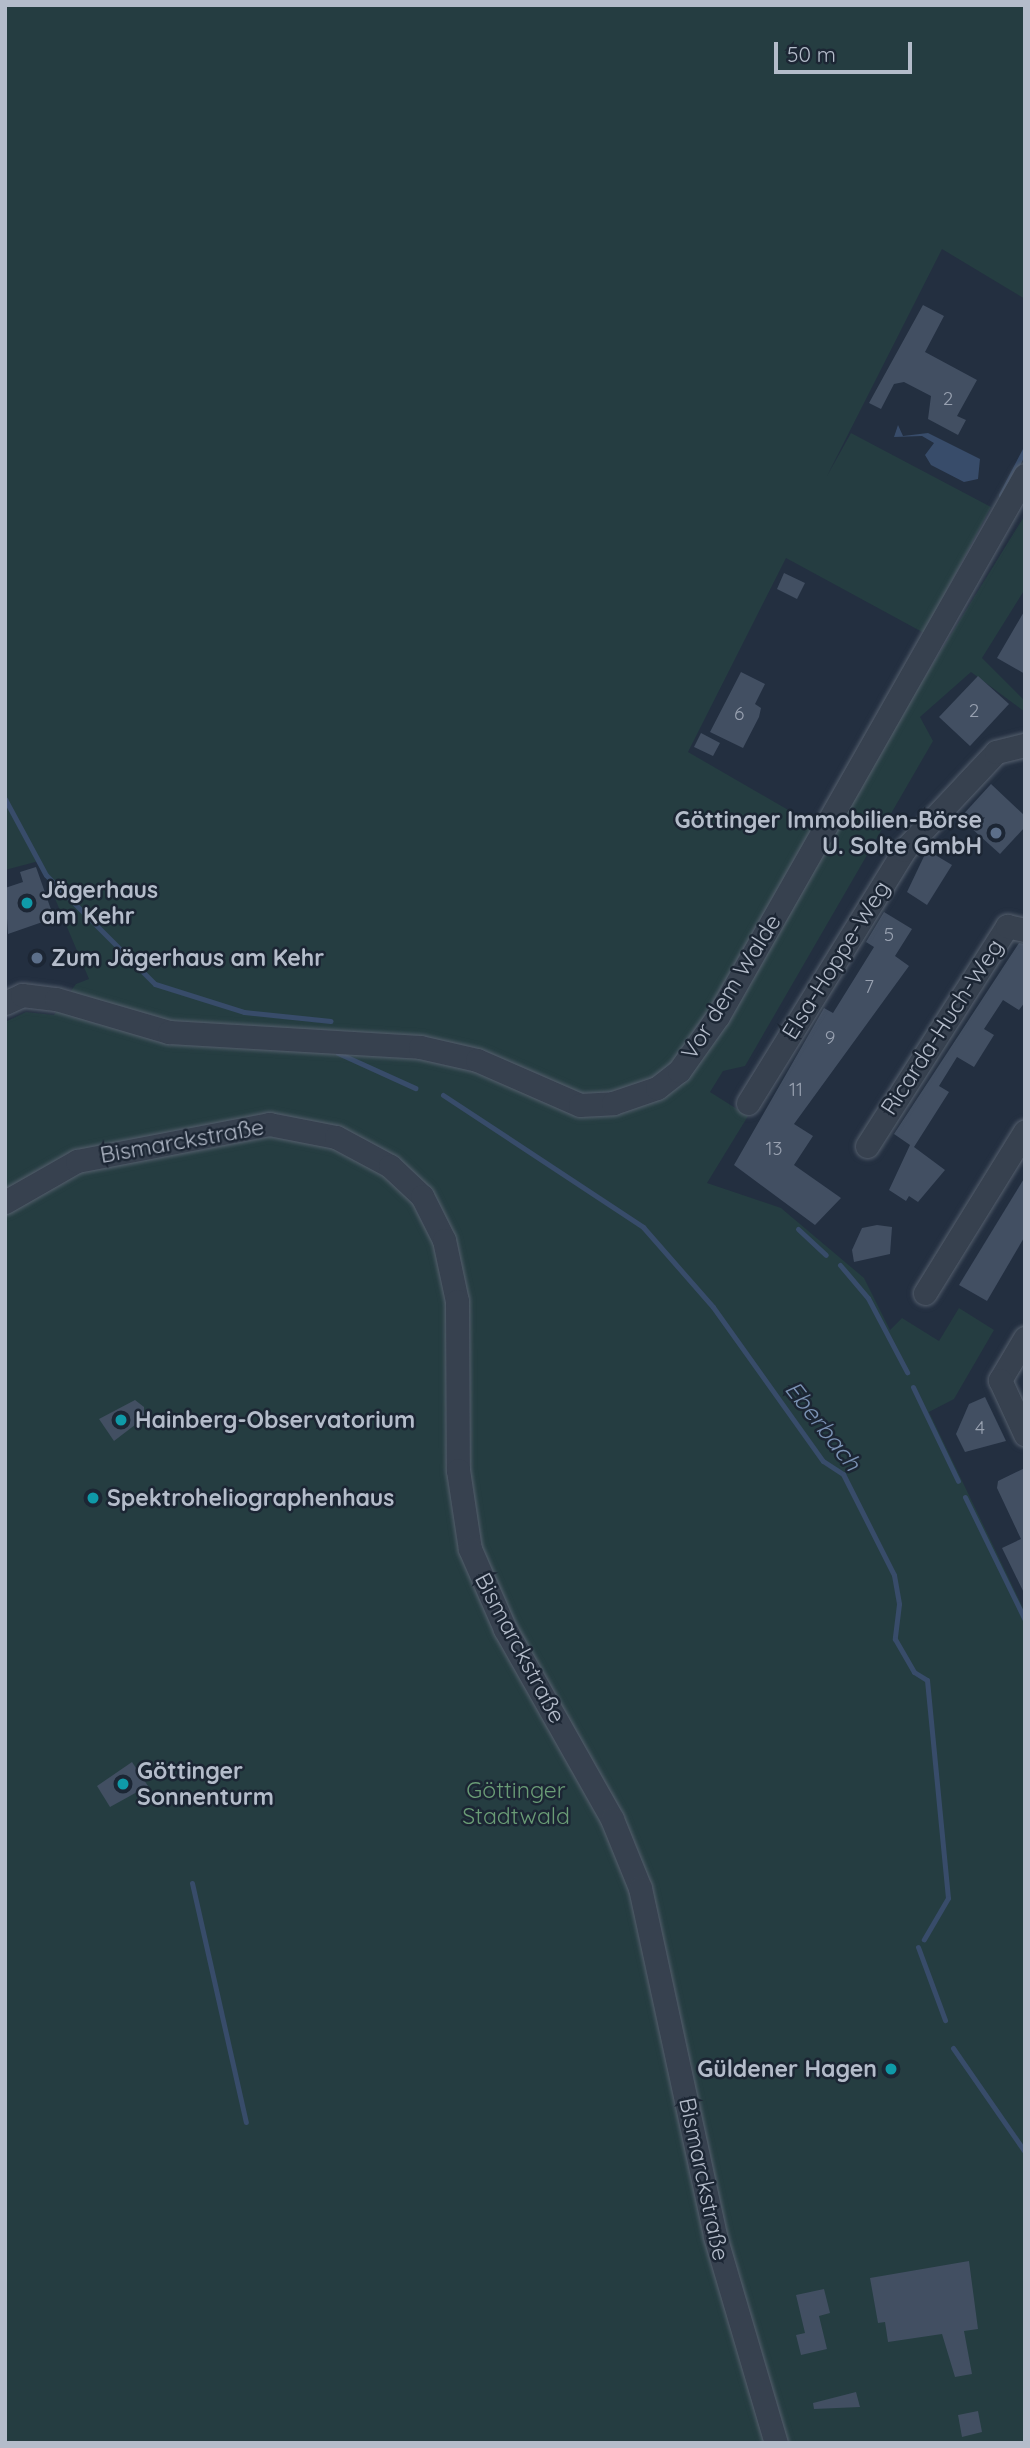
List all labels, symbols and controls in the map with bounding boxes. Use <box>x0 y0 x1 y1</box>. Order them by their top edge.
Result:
scale bar <box>778 28 916 72</box>
text: 50 m <box>787 41 836 67</box>
house number: 2 <box>943 388 953 410</box>
house number: 2 <box>969 700 979 722</box>
house number: 6 <box>734 703 744 725</box>
place label: Göttinger Immobilien-Börse U. Solte GmbH <box>674 806 982 860</box>
marker: Göttinger Immobilien-Börse U. Solte GmbH <box>988 825 1004 841</box>
place label: Jägerhaus am Kehr <box>41 876 158 930</box>
street label: Elsa-Hoppe-Weg <box>776 876 896 1044</box>
marker: Jägerhaus am Kehr <box>19 895 35 911</box>
street label: Vor dem Walde <box>675 909 787 1065</box>
house number: 5 <box>884 924 894 946</box>
street label: Ricarda-Huch-Weg <box>875 934 1009 1120</box>
place label: Zum Jägerhaus am Kehr <box>51 944 324 972</box>
marker: Zum Jägerhaus am Kehr <box>29 950 45 966</box>
house number: 7 <box>864 976 874 998</box>
house number: 9 <box>825 1027 835 1049</box>
house number: 11 <box>789 1079 803 1101</box>
street label: Bismarckstraße <box>98 1113 266 1169</box>
house number: 13 <box>766 1138 782 1160</box>
water label: Eberbach <box>779 1375 867 1477</box>
place label: Hainberg-Observatorium <box>135 1406 415 1434</box>
marker: Hainberg-Observatorium <box>113 1412 129 1428</box>
house number: 4 <box>975 1417 985 1439</box>
place label: Spektroheliographenhaus <box>107 1484 394 1512</box>
marker: Spektroheliographenhaus <box>85 1490 101 1506</box>
street label: Bismarckstraße <box>469 1568 571 1728</box>
place label: Göttinger Sonnenturm <box>137 1757 274 1811</box>
marker: Göttinger Sonnenturm <box>115 1776 131 1792</box>
park label: Göttinger Stadtwald <box>462 1776 570 1830</box>
place label: Güldener Hagen <box>697 2055 877 2083</box>
marker: Güldener Hagen <box>883 2061 899 2077</box>
street label: Bismarckstraße <box>673 2095 735 2263</box>

